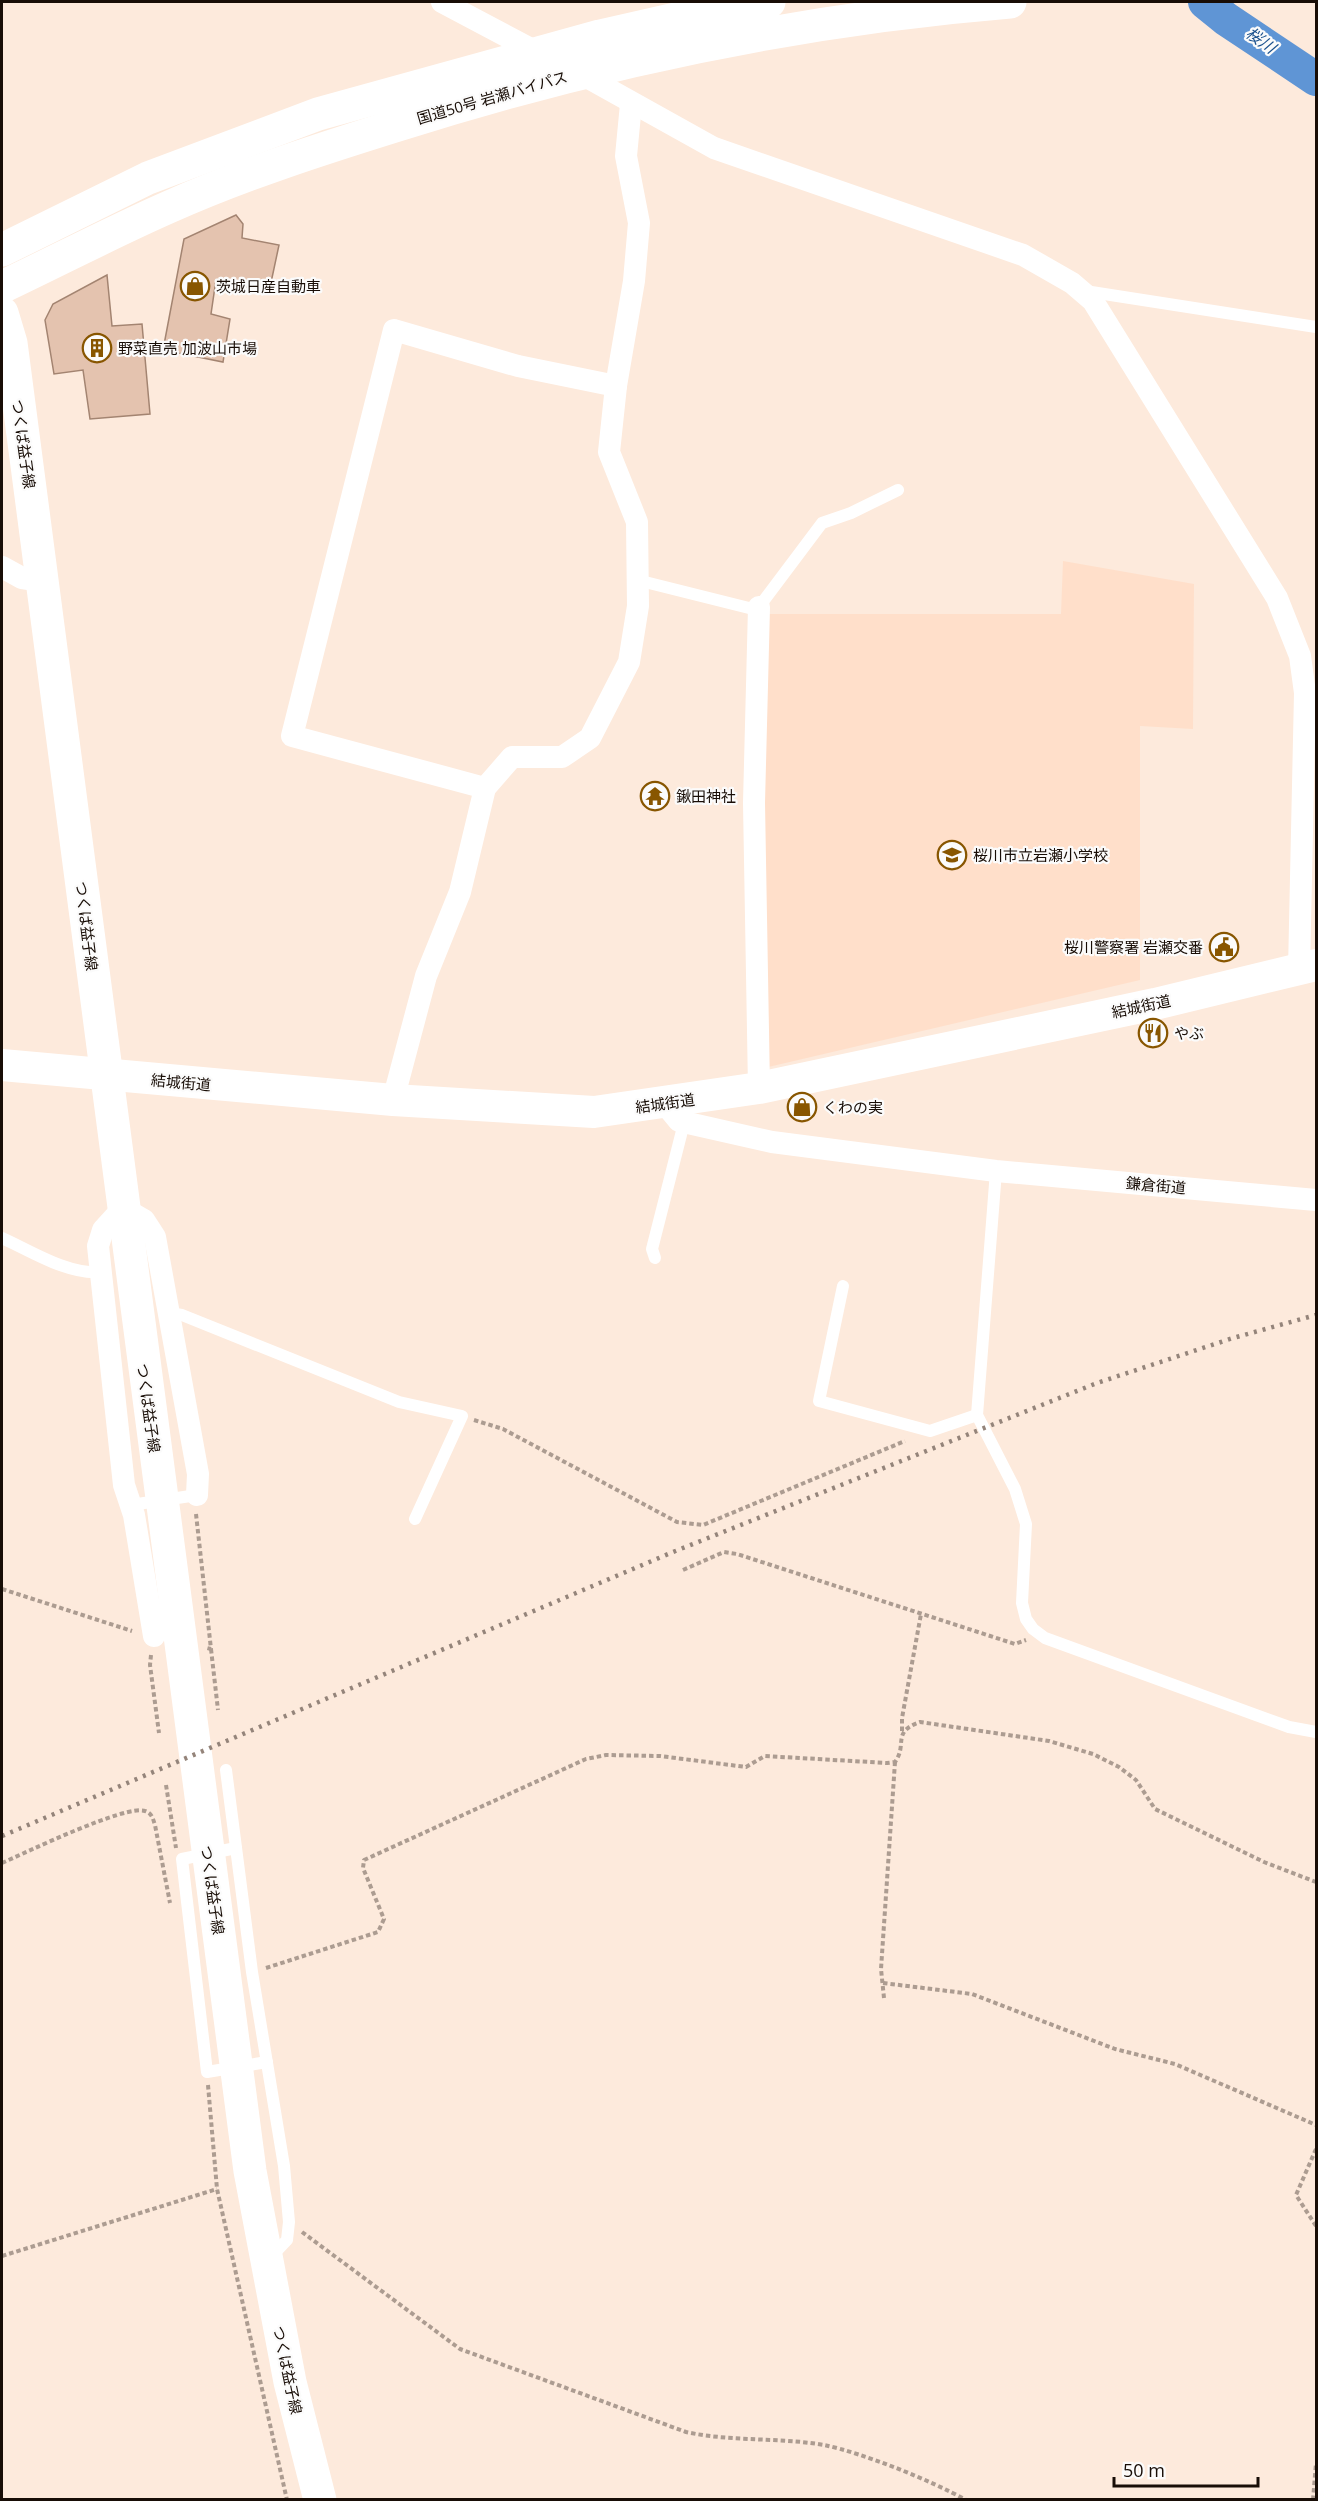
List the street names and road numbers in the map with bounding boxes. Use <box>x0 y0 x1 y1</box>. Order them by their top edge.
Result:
street label: 国道50号 岩瀬バイパス <box>414 66 570 128</box>
street label: つくば益子線 <box>8 398 40 490</box>
street label: つくば益子線 <box>72 880 102 972</box>
street label: 結城街道 <box>1110 990 1172 1022</box>
street label: 結城街道 <box>150 1069 212 1095</box>
street label: 結城街道 <box>634 1089 696 1117</box>
street label: 鎌倉街道 <box>1125 1172 1187 1198</box>
street label: つくば益子線 <box>133 1362 165 1454</box>
street label: つくば益子線 <box>197 1844 229 1936</box>
street label: つくば益子線 <box>269 2324 307 2416</box>

